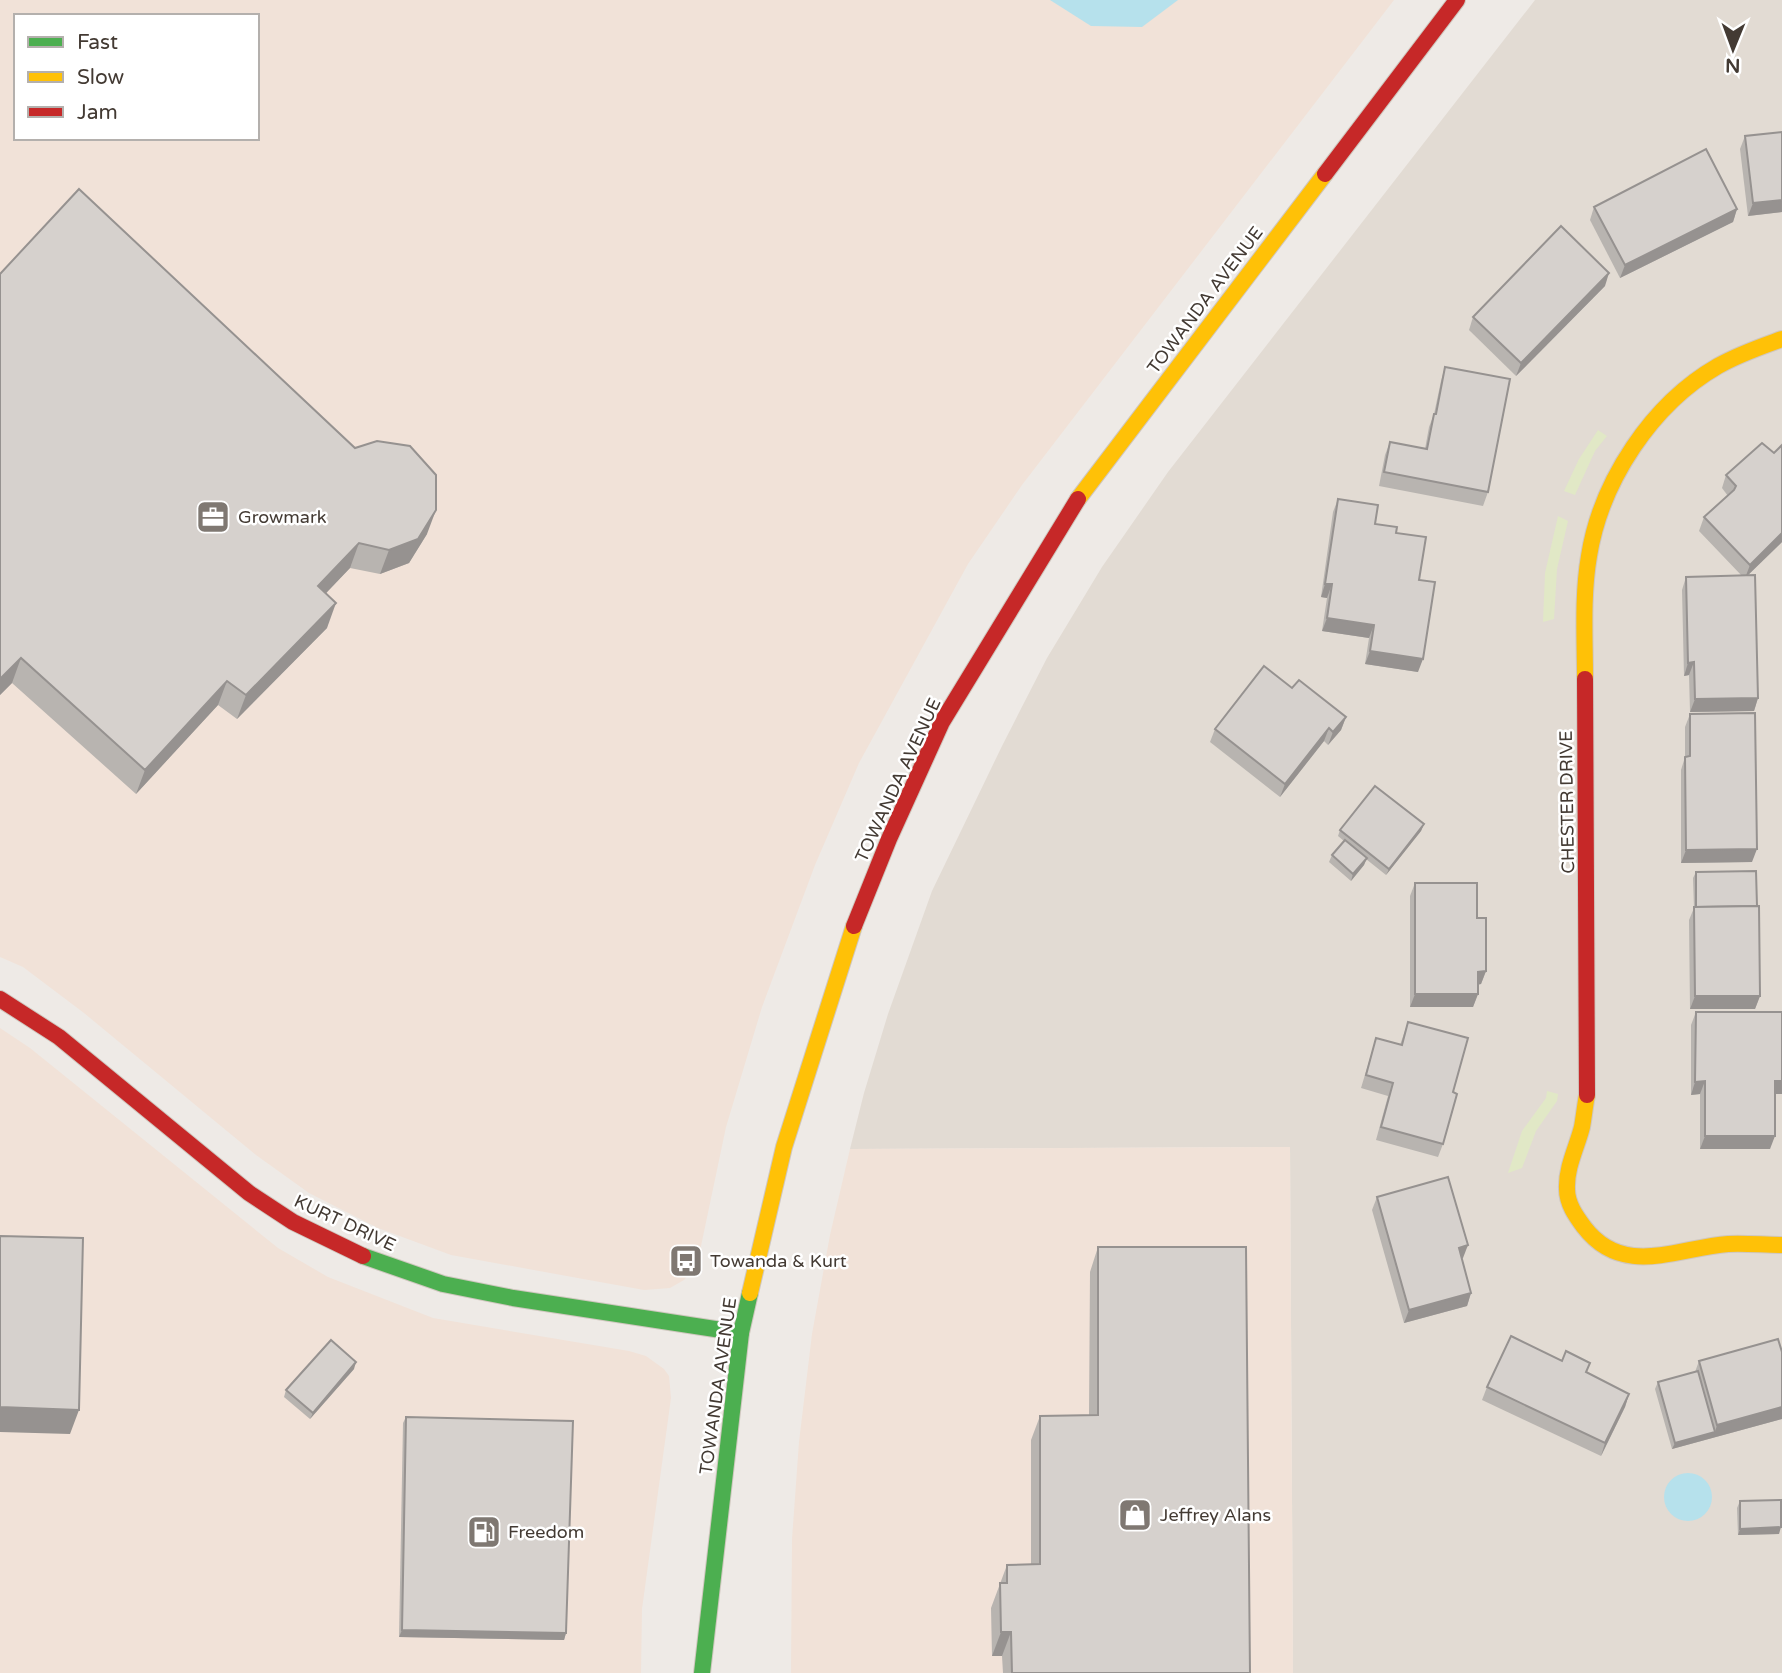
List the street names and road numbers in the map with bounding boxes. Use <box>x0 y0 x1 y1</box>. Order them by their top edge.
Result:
street label: TOWANDA AVENUE <box>1142 222 1268 378</box>
street label: TOWANDA AVENUE <box>850 694 946 866</box>
street label: CHESTER DRIVE <box>1555 730 1579 874</box>
street label: KURT DRIVE <box>291 1190 399 1256</box>
street label: TOWANDA AVENUE <box>695 1296 741 1476</box>

